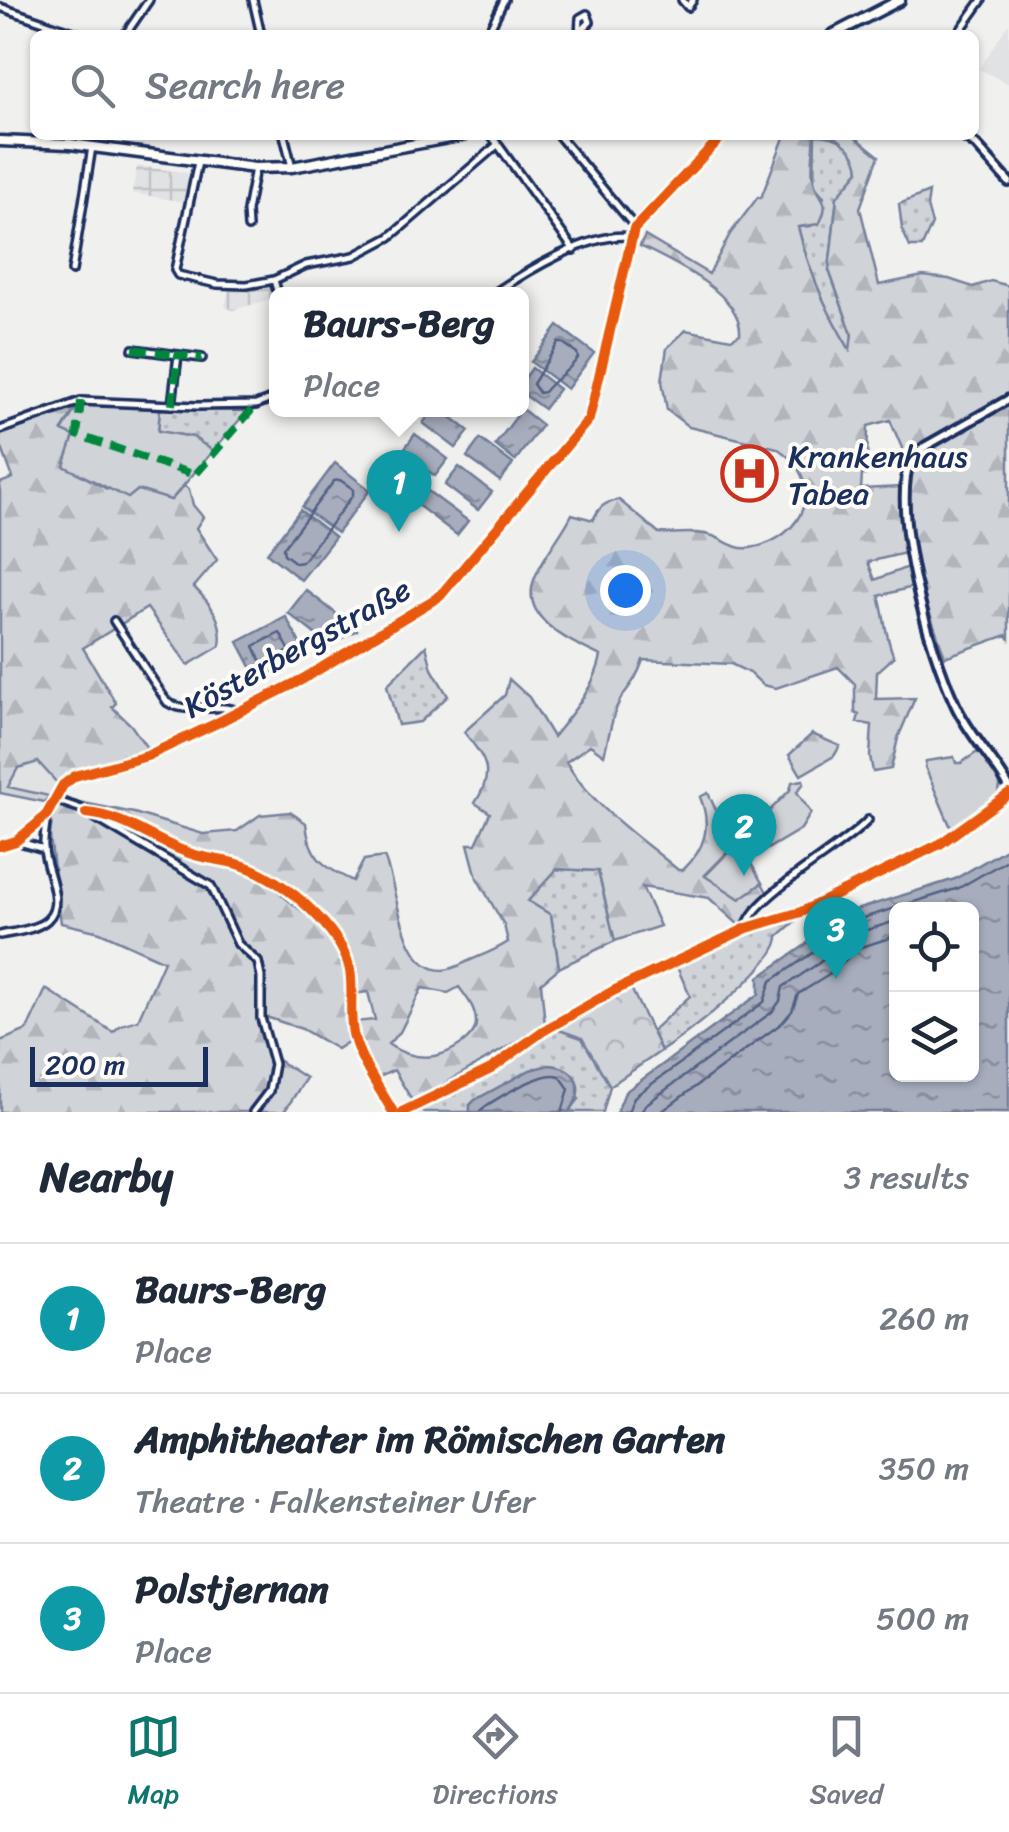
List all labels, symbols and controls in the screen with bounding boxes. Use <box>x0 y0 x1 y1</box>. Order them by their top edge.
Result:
search box <box>30 30 979 140</box>
text: Search here <box>145 52 345 119</box>
icon: search <box>65 58 120 113</box>
popup <box>269 287 529 417</box>
text: Baurs-Berg <box>303 290 495 357</box>
text: Place <box>303 357 380 414</box>
place label: Krankenhaus Tabea <box>788 428 968 522</box>
hospital icon: Krankenhaus Tabea <box>719 444 779 504</box>
pin: 1 <box>366 450 432 532</box>
street label: Kösterbergstraße <box>172 562 422 734</box>
your location <box>600 565 651 616</box>
pin: 2 <box>712 794 776 876</box>
pin: 3 <box>804 896 868 979</box>
map controls <box>889 902 979 1082</box>
button: locate <box>889 902 979 992</box>
button: layers <box>889 992 979 1082</box>
text: 200 m <box>45 1040 125 1089</box>
scale bar <box>30 1042 208 1086</box>
text: Nearby <box>40 1140 173 1214</box>
text: 3 results <box>844 1149 969 1206</box>
text: Baurs-Berg <box>135 1256 327 1323</box>
text: 1 <box>66 1290 79 1347</box>
text: 260 m <box>879 1290 969 1347</box>
text: Place <box>135 1323 212 1380</box>
text: Amphitheater im Römischen Garten <box>135 1406 725 1473</box>
text: 2 <box>63 1440 82 1497</box>
text: 350 m <box>879 1440 969 1497</box>
text: Theatre · Falkensteiner Ufer <box>135 1473 535 1530</box>
text: Polstjernan <box>135 1556 329 1623</box>
text: 3 <box>64 1590 81 1647</box>
text: 500 m <box>876 1590 969 1647</box>
text: Place <box>135 1623 212 1680</box>
tab: Map <box>126 1709 181 1818</box>
tab: Directions <box>432 1709 558 1818</box>
tab: Saved <box>809 1709 883 1818</box>

